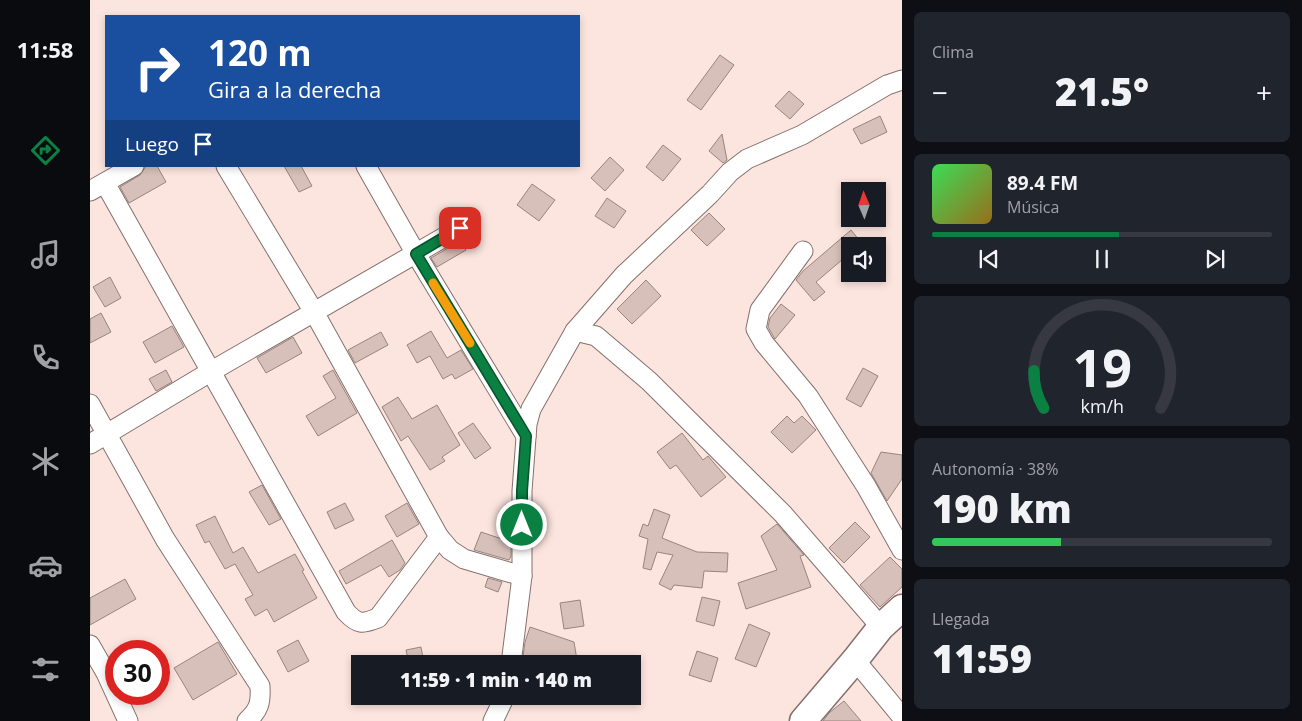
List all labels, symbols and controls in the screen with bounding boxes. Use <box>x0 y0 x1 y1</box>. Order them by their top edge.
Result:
text: 120 m <box>208 29 312 76</box>
text: 11:58 <box>17 34 73 64</box>
icon: right <box>125 35 190 100</box>
text: Clima <box>932 41 974 63</box>
text: 21.5° <box>1055 65 1149 117</box>
text: − <box>932 73 948 111</box>
text: + <box>1256 73 1272 111</box>
text: Gira a la derecha <box>208 74 381 104</box>
icon: arrive <box>189 130 217 158</box>
text: Luego <box>125 131 179 157</box>
icon: directions <box>28 133 63 168</box>
text: 89.4 FM <box>1007 170 1078 196</box>
north arrow <box>841 182 886 228</box>
map controls <box>841 182 886 282</box>
text: Música <box>1007 196 1059 218</box>
pin <box>439 207 481 249</box>
icon: arrive <box>446 214 474 242</box>
icon: music <box>28 237 63 272</box>
button: sound <box>841 237 886 282</box>
icon: previous <box>975 245 1003 273</box>
icon: pause <box>1088 245 1116 273</box>
icon: next <box>1201 245 1229 273</box>
text: 19 <box>1072 331 1132 402</box>
icon: phone <box>28 340 63 375</box>
text: km/h <box>1080 394 1124 418</box>
icon: climate <box>28 444 63 479</box>
text: Autonomía · 38% <box>932 458 1058 480</box>
text: 190 km <box>932 482 1072 534</box>
position arrow <box>495 498 547 550</box>
icon: car <box>28 548 63 583</box>
text: Llegada <box>932 608 990 630</box>
text: 11:59 <box>932 632 1032 684</box>
speed limit sign: 30 <box>105 640 170 705</box>
icon: filters <box>28 652 63 687</box>
text: 11:59 · 1 min · 140 m <box>400 667 592 693</box>

